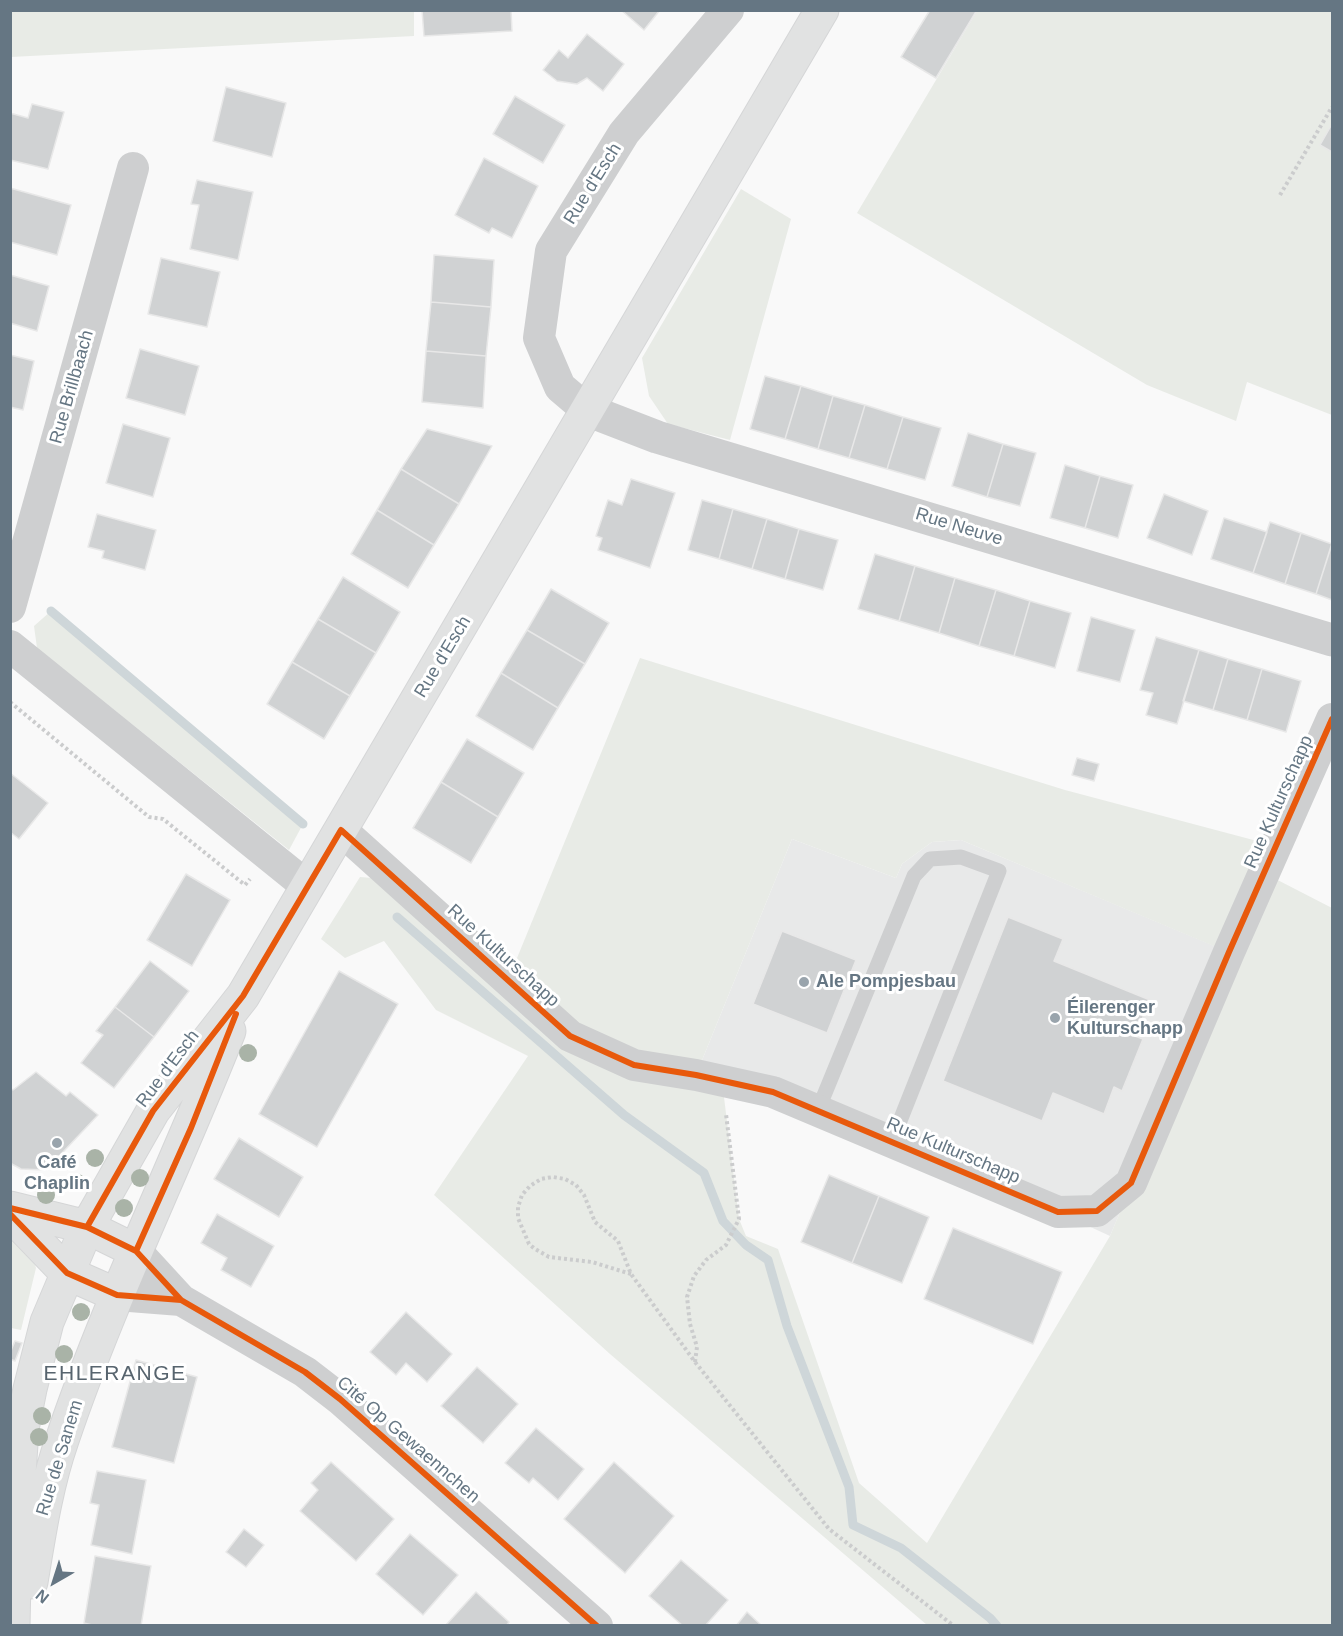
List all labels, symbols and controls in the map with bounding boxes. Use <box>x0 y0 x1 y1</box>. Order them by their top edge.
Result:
street label: Rue d'Esch <box>560 139 626 229</box>
street label: Rue Brillbaach <box>45 328 99 446</box>
street label: Rue Neuve <box>913 504 1005 550</box>
street label: Rue d'Esch <box>410 612 476 702</box>
street label: Rue Kulturschapp <box>1240 732 1318 872</box>
street label: Rue Kulturschapp <box>443 900 563 1012</box>
place label: Ale Pompjesbau <box>816 971 956 993</box>
marker: Ale Pompjesbau <box>797 975 811 989</box>
place label: Éilerenger Kulturschapp <box>1067 997 1183 1040</box>
marker: Éilerenger Kulturschapp <box>1048 1011 1062 1025</box>
street label: Rue d'Esch <box>132 1026 204 1112</box>
street label: Rue Kulturschapp <box>883 1113 1023 1189</box>
marker: Café Chaplin <box>50 1136 64 1150</box>
place label: Café Chaplin <box>24 1152 90 1194</box>
district label: EHLERANGE <box>43 1361 187 1387</box>
street label: Cité Op Gewaennchen <box>332 1372 484 1508</box>
street label: Rue de Sanem <box>32 1397 88 1519</box>
north arrow <box>24 1552 84 1612</box>
text: N <box>33 1586 52 1607</box>

